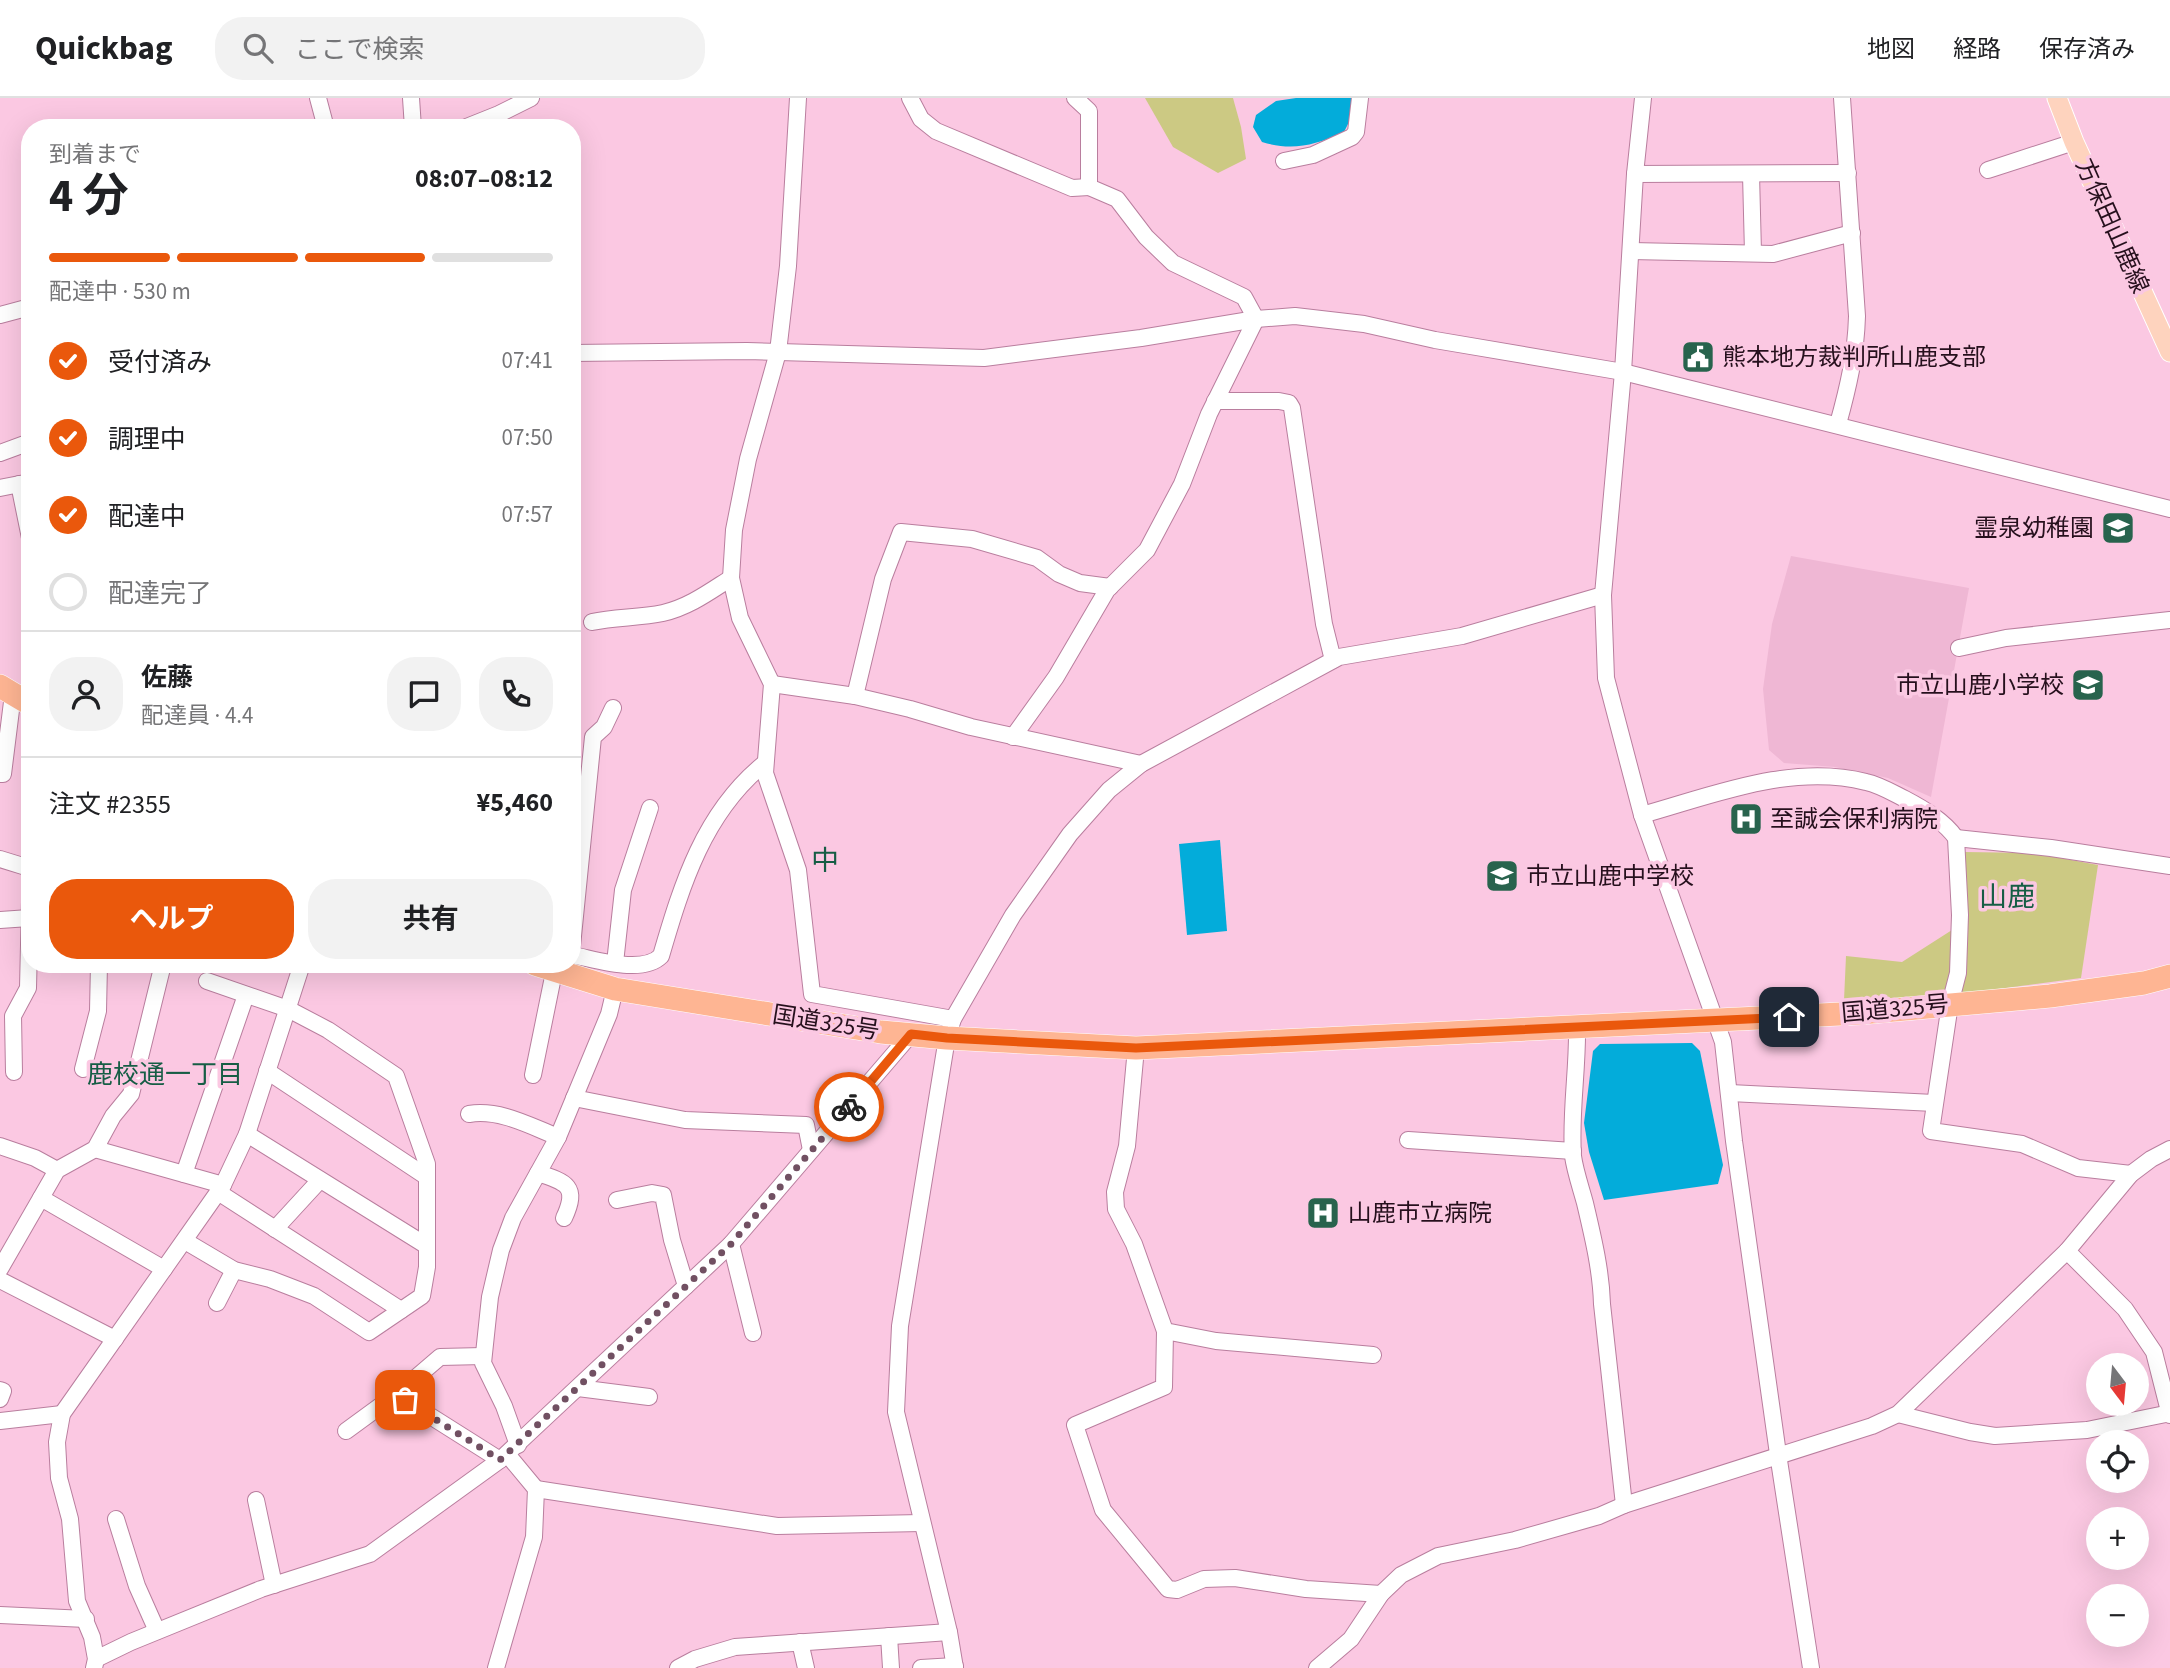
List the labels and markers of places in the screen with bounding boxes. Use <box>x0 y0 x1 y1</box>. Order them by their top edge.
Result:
public building icon: 熊本地方裁判所山鹿支部 <box>1679 338 1717 376</box>
place label: 熊本地方裁判所山鹿支部 <box>1722 340 1986 375</box>
school or university icon: 霊泉幼稚園 <box>2099 509 2137 547</box>
place label: 霊泉幼稚園 <box>1974 511 2094 546</box>
school or university icon: 市立山鹿小学校 <box>2069 666 2107 704</box>
place label: 市立山鹿小学校 <box>1896 668 2064 703</box>
hospital icon: 至誠会保利病院 <box>1727 800 1765 838</box>
place label: 至誠会保利病院 <box>1770 802 1938 837</box>
school or university icon: 市立山鹿中学校 <box>1483 857 1521 895</box>
place label: 市立山鹿中学校 <box>1526 859 1694 894</box>
pin <box>1759 987 1819 1047</box>
hospital icon: 山鹿市立病院 <box>1304 1194 1342 1232</box>
place label: 山鹿市立病院 <box>1348 1196 1492 1231</box>
pin <box>375 1370 435 1430</box>

